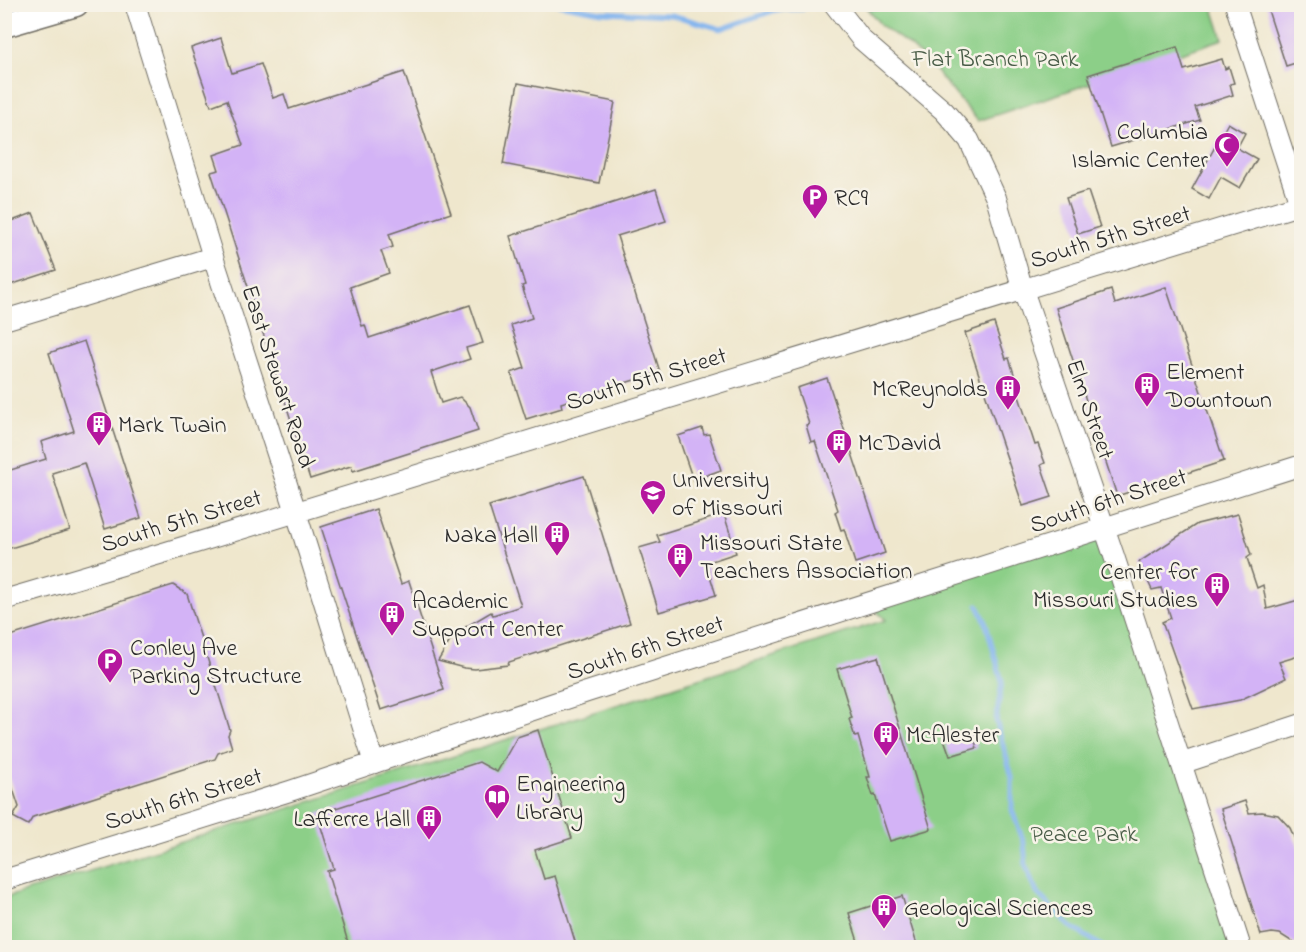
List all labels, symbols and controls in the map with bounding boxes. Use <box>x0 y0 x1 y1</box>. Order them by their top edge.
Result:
park label: Flat Branch Park <box>911 43 1079 78</box>
place label: Columbia Islamic Center <box>1072 116 1209 179</box>
mosque icon: Columbia Islamic Center <box>1212 130 1242 168</box>
parking icon: RC9 <box>800 182 830 220</box>
place label: RC9 <box>834 182 869 217</box>
street label: South 5th Street <box>1026 197 1196 279</box>
street label: East Stewart Road <box>231 281 323 473</box>
street label: South 5th Street <box>562 339 732 421</box>
street label: Elm Street <box>1055 355 1122 465</box>
place label: Element Downtown <box>1165 356 1272 419</box>
building icon: Element Downtown <box>1132 370 1162 408</box>
place label: McReynolds <box>872 373 988 409</box>
building icon: McReynolds <box>993 373 1023 411</box>
building icon: Mark Twain <box>84 409 114 447</box>
place label: Mark Twain <box>118 409 227 444</box>
building icon: McDavid <box>824 427 854 465</box>
place label: McDavid <box>858 427 941 462</box>
street label: South 6th Street <box>1026 460 1192 544</box>
place label: University of Missouri <box>672 464 783 527</box>
school or university icon: University of Missouri <box>638 478 668 516</box>
street label: South 5th Street <box>97 481 267 563</box>
place label: Naka Hall <box>444 519 538 554</box>
building icon: Naka Hall <box>542 519 572 557</box>
place label: Missouri State Teachers Association <box>700 527 912 590</box>
building icon: Missouri State Teachers Association <box>665 541 695 579</box>
place label: Center for Missouri Studies <box>1033 556 1199 619</box>
building icon: Center for Missouri Studies <box>1202 570 1232 608</box>
place label: Academic Support Center <box>412 585 564 648</box>
building icon: Academic Support Center <box>377 599 407 637</box>
street label: South 6th Street <box>563 607 729 691</box>
place label: Conley Ave Parking Structure <box>130 632 302 695</box>
parking icon: Conley Ave Parking Structure <box>95 646 125 684</box>
building icon: McAlester <box>871 719 901 757</box>
place label: McAlester <box>906 719 1000 754</box>
street label: South 6th Street <box>100 760 267 841</box>
place label: Engineering Library <box>516 768 625 832</box>
library icon: Engineering Library <box>482 782 512 820</box>
place label: Lafferre Hall <box>294 803 410 838</box>
building icon: Lafferre Hall <box>414 803 444 841</box>
park label: Peace Park <box>1031 818 1138 853</box>
building icon: Geological Sciences <box>869 892 899 930</box>
place label: Geological Sciences <box>904 892 1093 927</box>

